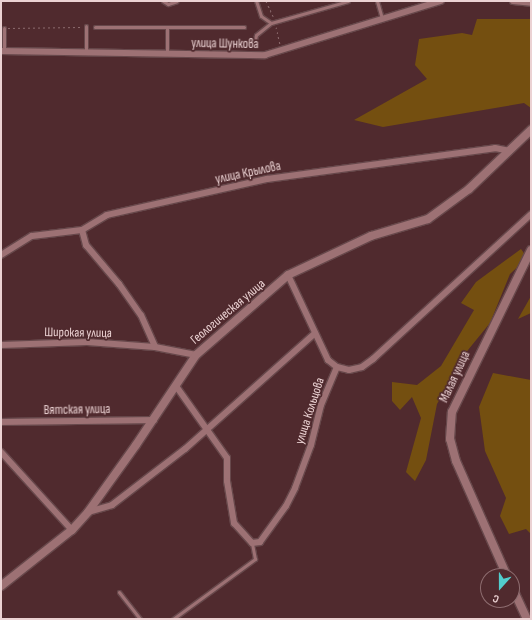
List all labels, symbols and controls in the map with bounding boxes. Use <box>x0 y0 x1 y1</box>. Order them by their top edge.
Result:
street label: улица Шункова <box>191 36 259 52</box>
street label: улица Крылова <box>214 158 282 188</box>
street label: Геологическая улица <box>187 276 269 348</box>
street label: Широкая улица <box>44 325 112 341</box>
street label: Малая улица <box>436 349 474 405</box>
street label: улица Кольцова <box>292 376 328 446</box>
street label: Вятская улица <box>43 402 111 418</box>
north arrow <box>480 568 520 608</box>
text: С <box>491 592 501 606</box>

